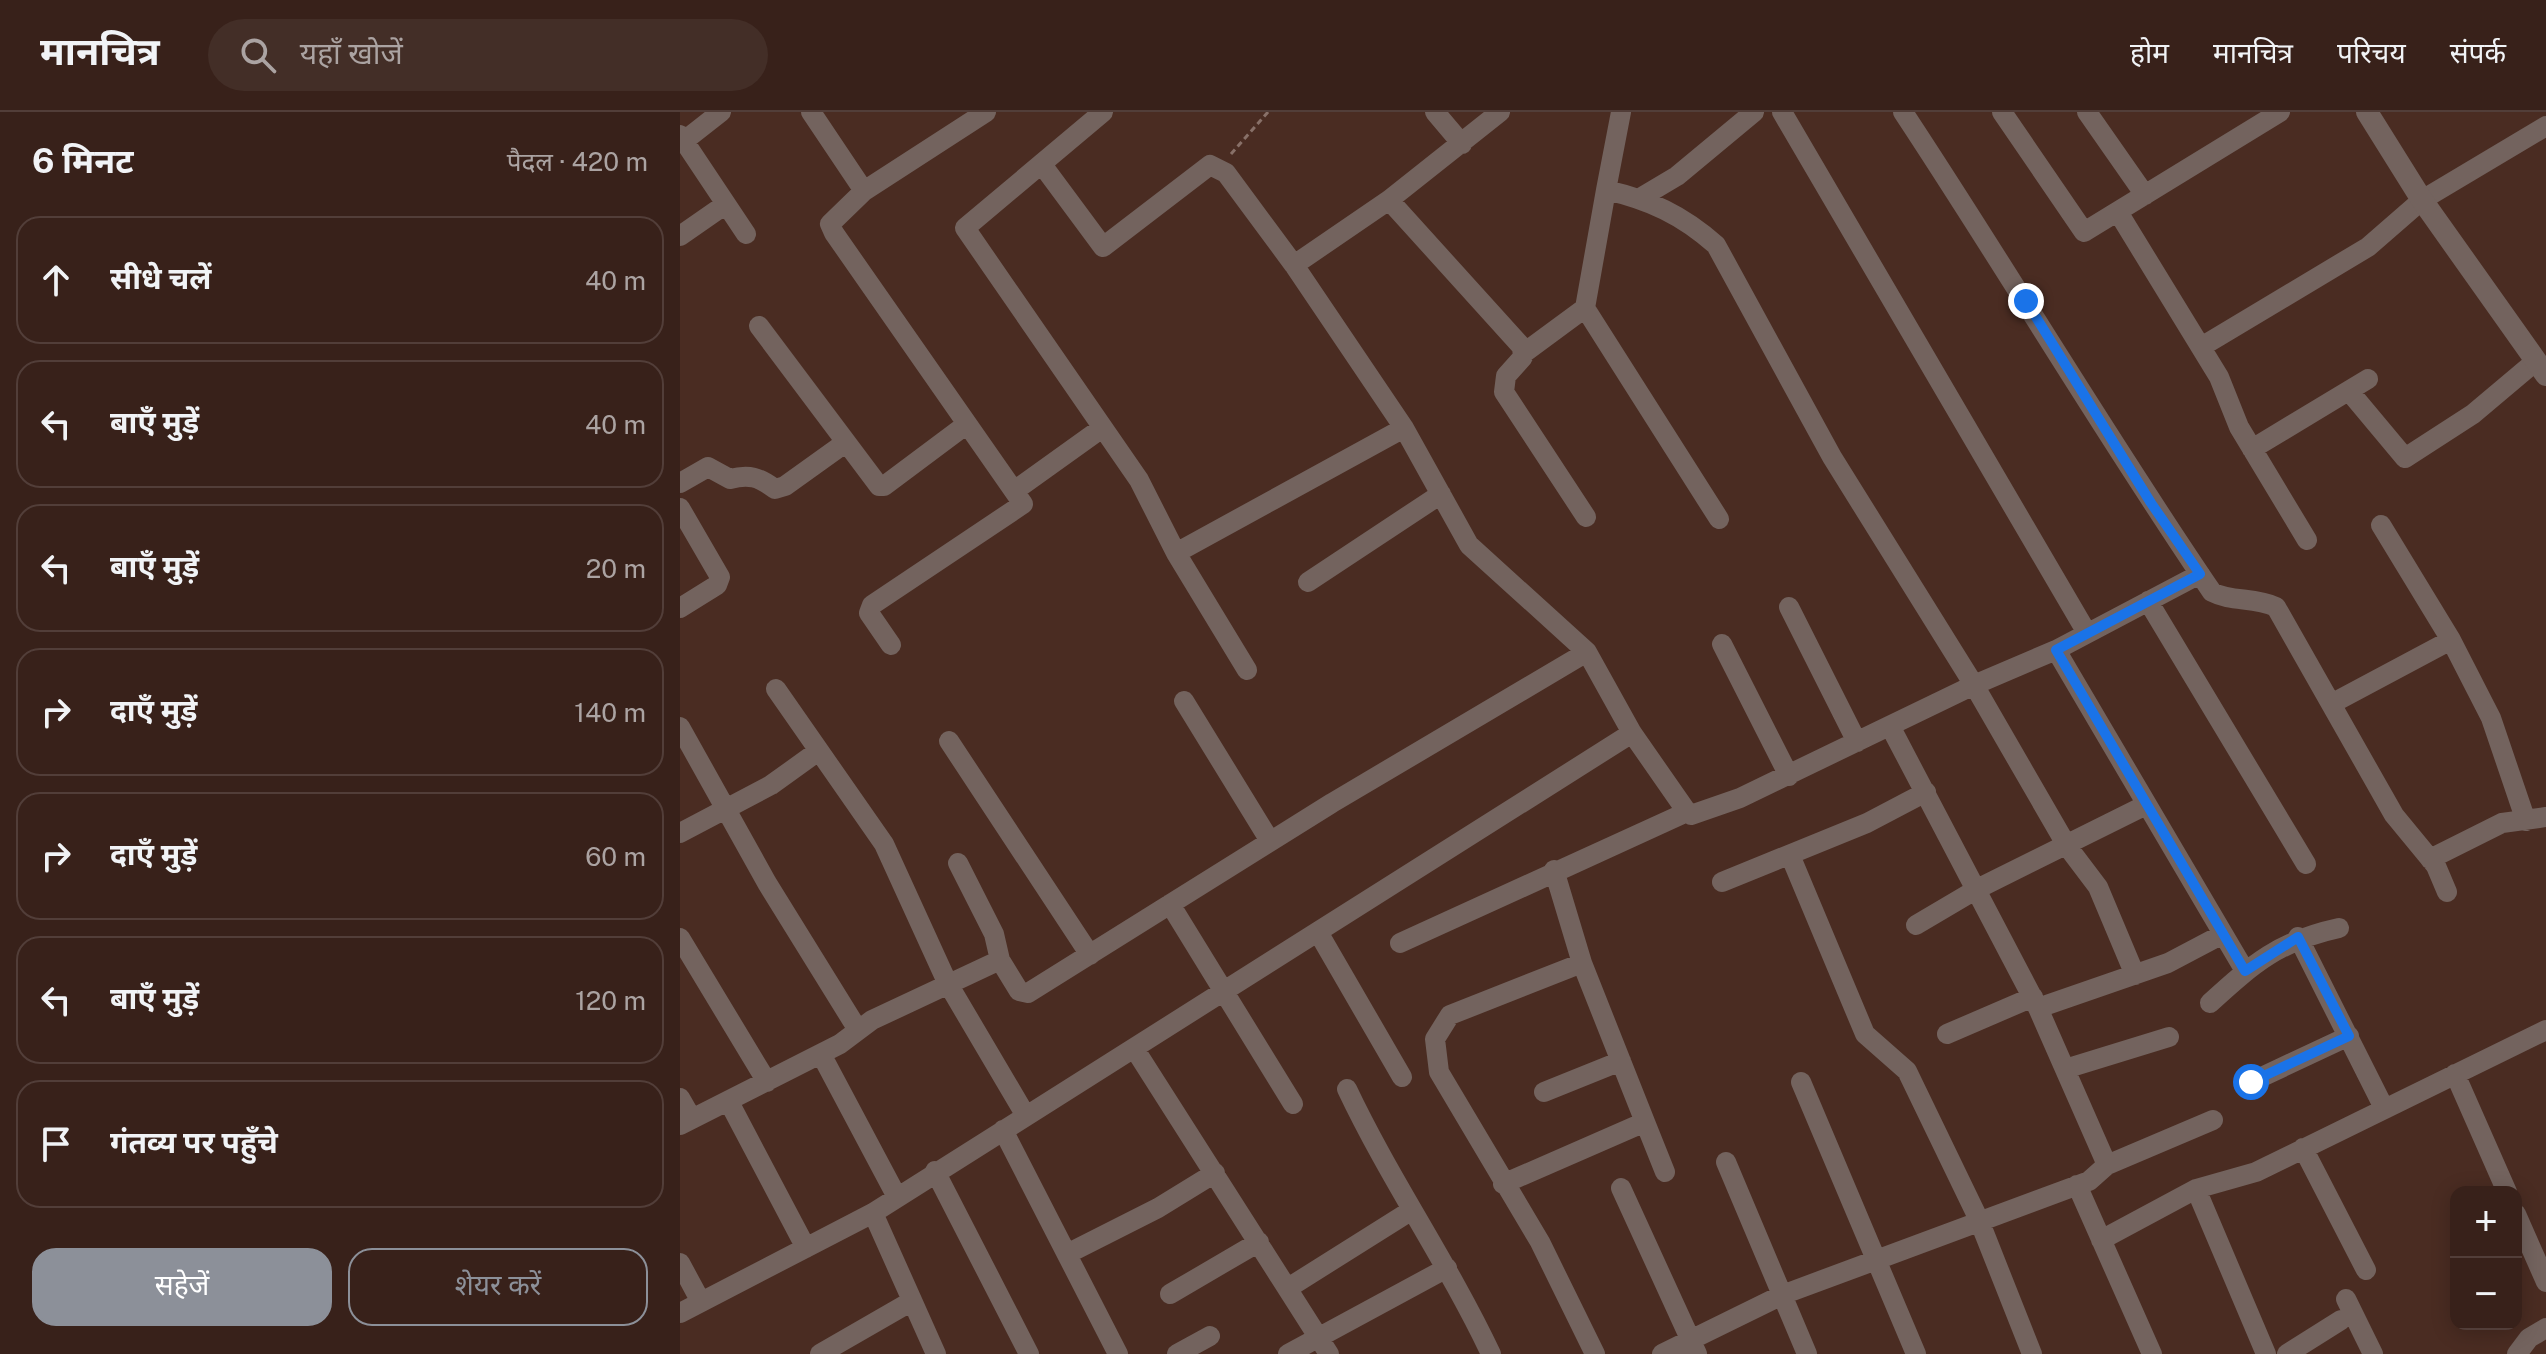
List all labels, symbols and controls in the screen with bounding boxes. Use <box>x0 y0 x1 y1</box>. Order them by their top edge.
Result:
search box <box>208 19 768 91</box>
text: मानचित्र <box>40 29 160 74</box>
icon: search <box>236 33 280 77</box>
text: यहाँ खोजें <box>300 35 403 71</box>
text: होम <box>2130 36 2169 69</box>
text: मानचित्र <box>2213 36 2293 69</box>
text: परिचय <box>2337 36 2406 69</box>
text: संपर्क <box>2450 36 2506 69</box>
text: 6 मिनट <box>32 141 134 181</box>
text: पैदल · 420 m <box>507 146 648 177</box>
icon: ahead <box>34 258 78 302</box>
text: सीधे चलें <box>110 260 211 296</box>
text: 40 m <box>585 265 646 296</box>
route end <box>2008 283 2044 319</box>
icon: left <box>34 402 78 446</box>
text: बाएँ मुड़ें <box>110 404 199 440</box>
text: 40 m <box>585 409 646 440</box>
icon: left <box>34 546 78 590</box>
text: बाएँ मुड़ें <box>110 548 199 584</box>
text: 20 m <box>586 553 646 584</box>
icon: right <box>34 690 78 734</box>
text: दाएँ मुड़ें <box>110 692 197 728</box>
text: 140 m <box>574 697 646 728</box>
icon: right <box>34 834 78 878</box>
text: दाएँ मुड़ें <box>110 836 197 872</box>
text: 60 m <box>585 841 646 872</box>
icon: left <box>34 978 78 1022</box>
text: बाएँ मुड़ें <box>110 980 199 1016</box>
text: 120 m <box>575 985 646 1016</box>
route start <box>2233 1064 2269 1100</box>
icon: arrive <box>34 1122 78 1166</box>
text: गंतव्य पर पहुँचे <box>110 1124 278 1160</box>
map controls <box>2450 1186 2522 1330</box>
button: + <box>2450 1186 2522 1258</box>
button: सहेजें <box>32 1248 332 1326</box>
button: शेयर करें <box>348 1248 648 1326</box>
button: − <box>2450 1258 2522 1330</box>

